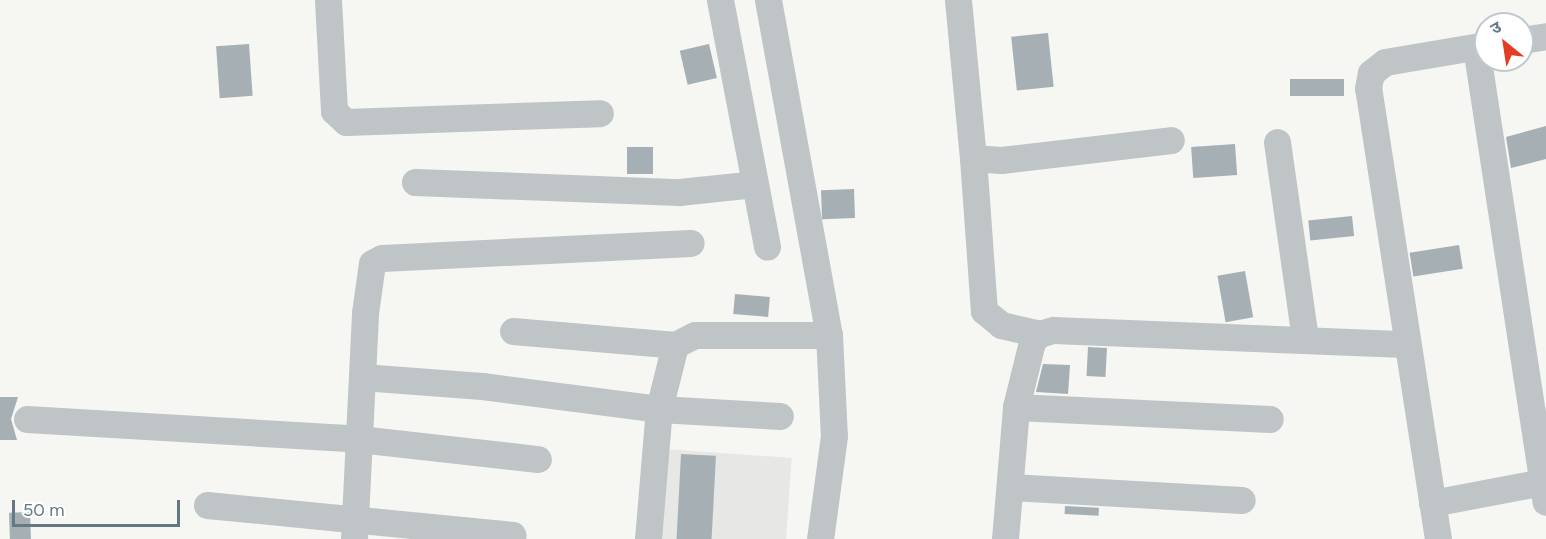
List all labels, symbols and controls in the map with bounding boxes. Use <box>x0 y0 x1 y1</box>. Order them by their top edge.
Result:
north arrow <box>1474 12 1534 72</box>
text: उ <box>1487 17 1505 38</box>
scale bar <box>15 488 183 526</box>
text: 50 m <box>23 499 65 521</box>

